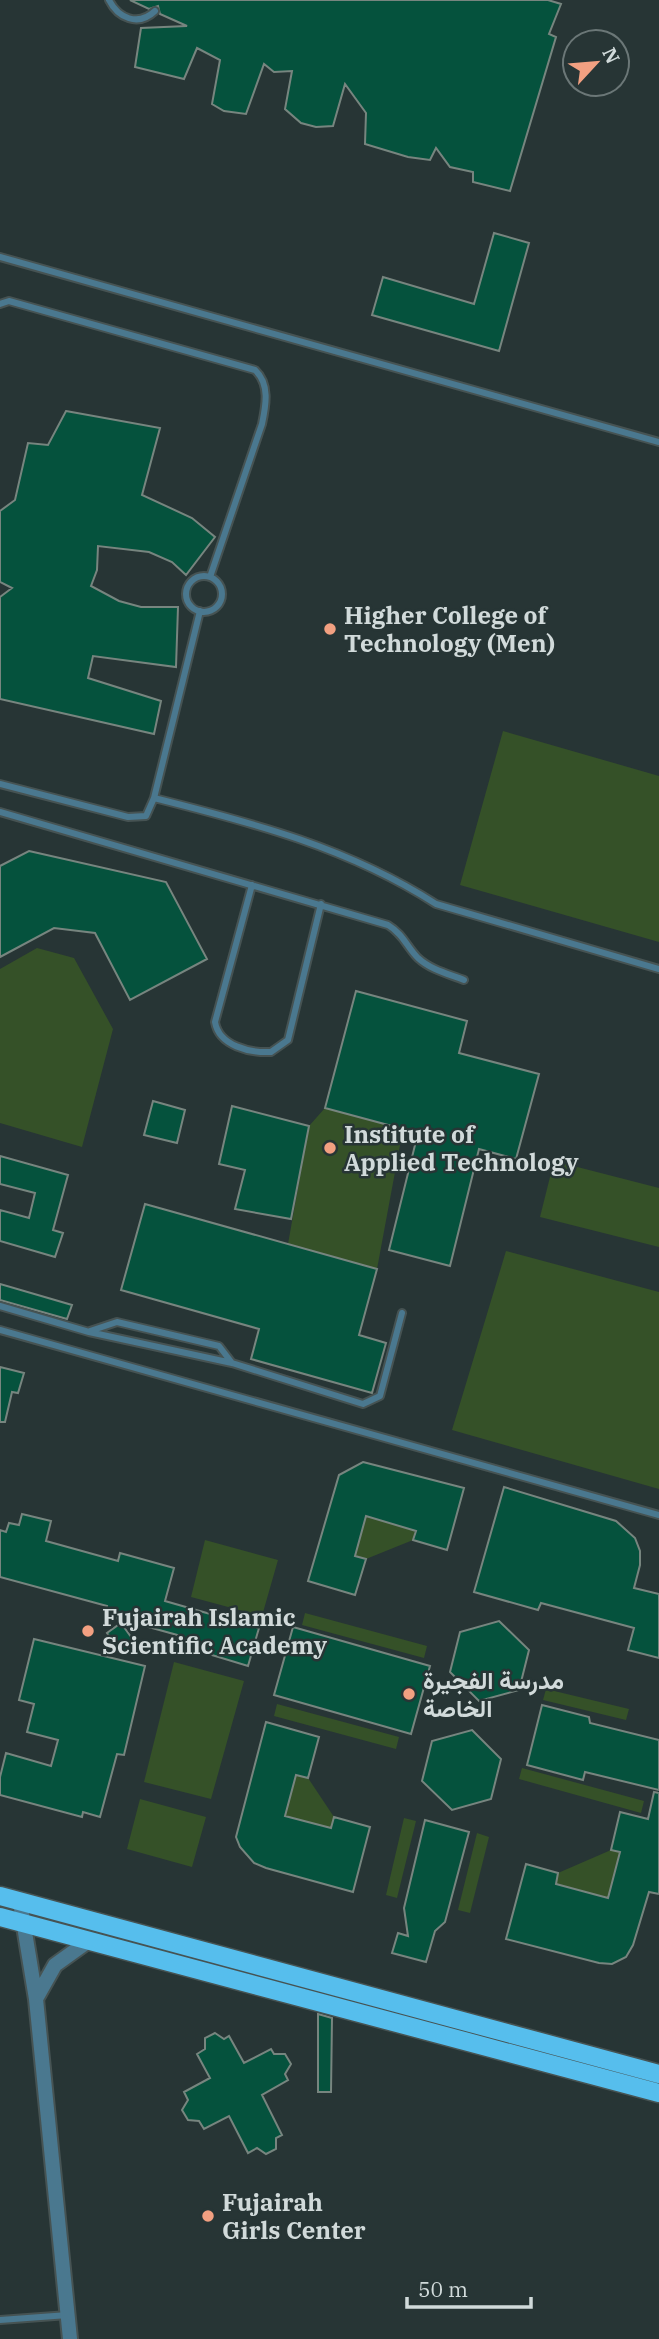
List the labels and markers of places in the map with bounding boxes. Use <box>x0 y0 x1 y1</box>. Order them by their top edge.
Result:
place label: Higher College of Technology (Men) <box>344 599 555 659</box>
marker: Higher College of Technology (Men) <box>322 621 338 637</box>
place label: Institute of Applied Technology <box>344 1118 579 1178</box>
marker: Institute of Applied Technology <box>322 1140 338 1156</box>
place label: Fujairah Islamic Scientific Academy <box>102 1601 328 1661</box>
marker: Fujairah Islamic Scientific Academy <box>80 1623 96 1639</box>
place label: مدرسة الفجيرة الخاصة <box>423 1664 564 1724</box>
marker: مدرسة الفجيرة الخاصة <box>401 1686 417 1702</box>
place label: Fujairah Girls Center <box>222 2186 366 2246</box>
marker: Fujairah Girls Center <box>200 2208 216 2224</box>

